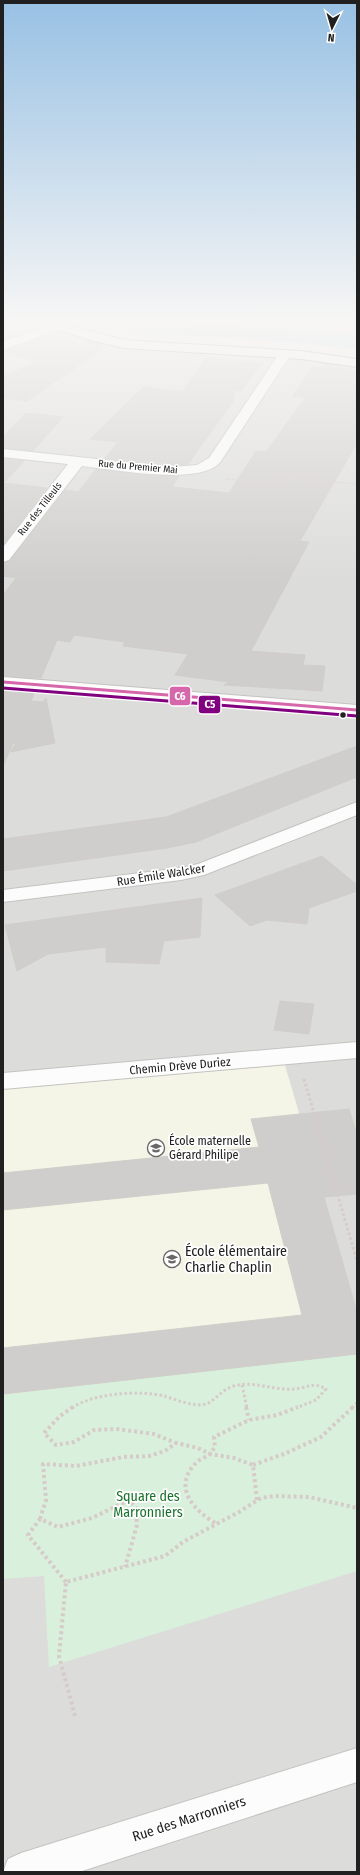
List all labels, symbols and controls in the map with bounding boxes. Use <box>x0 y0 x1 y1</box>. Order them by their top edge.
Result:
north arrow <box>312 8 352 48</box>
text: N <box>327 31 335 44</box>
street label: Rue du Premier Mai <box>98 458 178 476</box>
street label: Rue des Tilleuls <box>15 480 65 538</box>
line badge: C6 <box>169 686 191 706</box>
text: C6 <box>174 690 186 703</box>
line badge: C5 <box>198 695 221 714</box>
text: C5 <box>204 698 216 711</box>
unlabelled marker <box>338 710 348 720</box>
street label: Rue Émile Walcker <box>116 860 207 889</box>
street label: Chemin Drève Duriez <box>129 1055 231 1077</box>
place label: École maternelle Gérard Philipe <box>169 1133 251 1162</box>
school or university icon: École maternelle Gérard Philipe <box>146 1138 166 1158</box>
place label: École élémentaire Charlie Chaplin <box>185 1242 287 1276</box>
school or university icon: École élémentaire Charlie Chaplin <box>162 1249 182 1269</box>
park label: Square des Marronniers <box>113 1488 183 1521</box>
street label: Rue des Marronniers <box>130 1793 248 1845</box>

